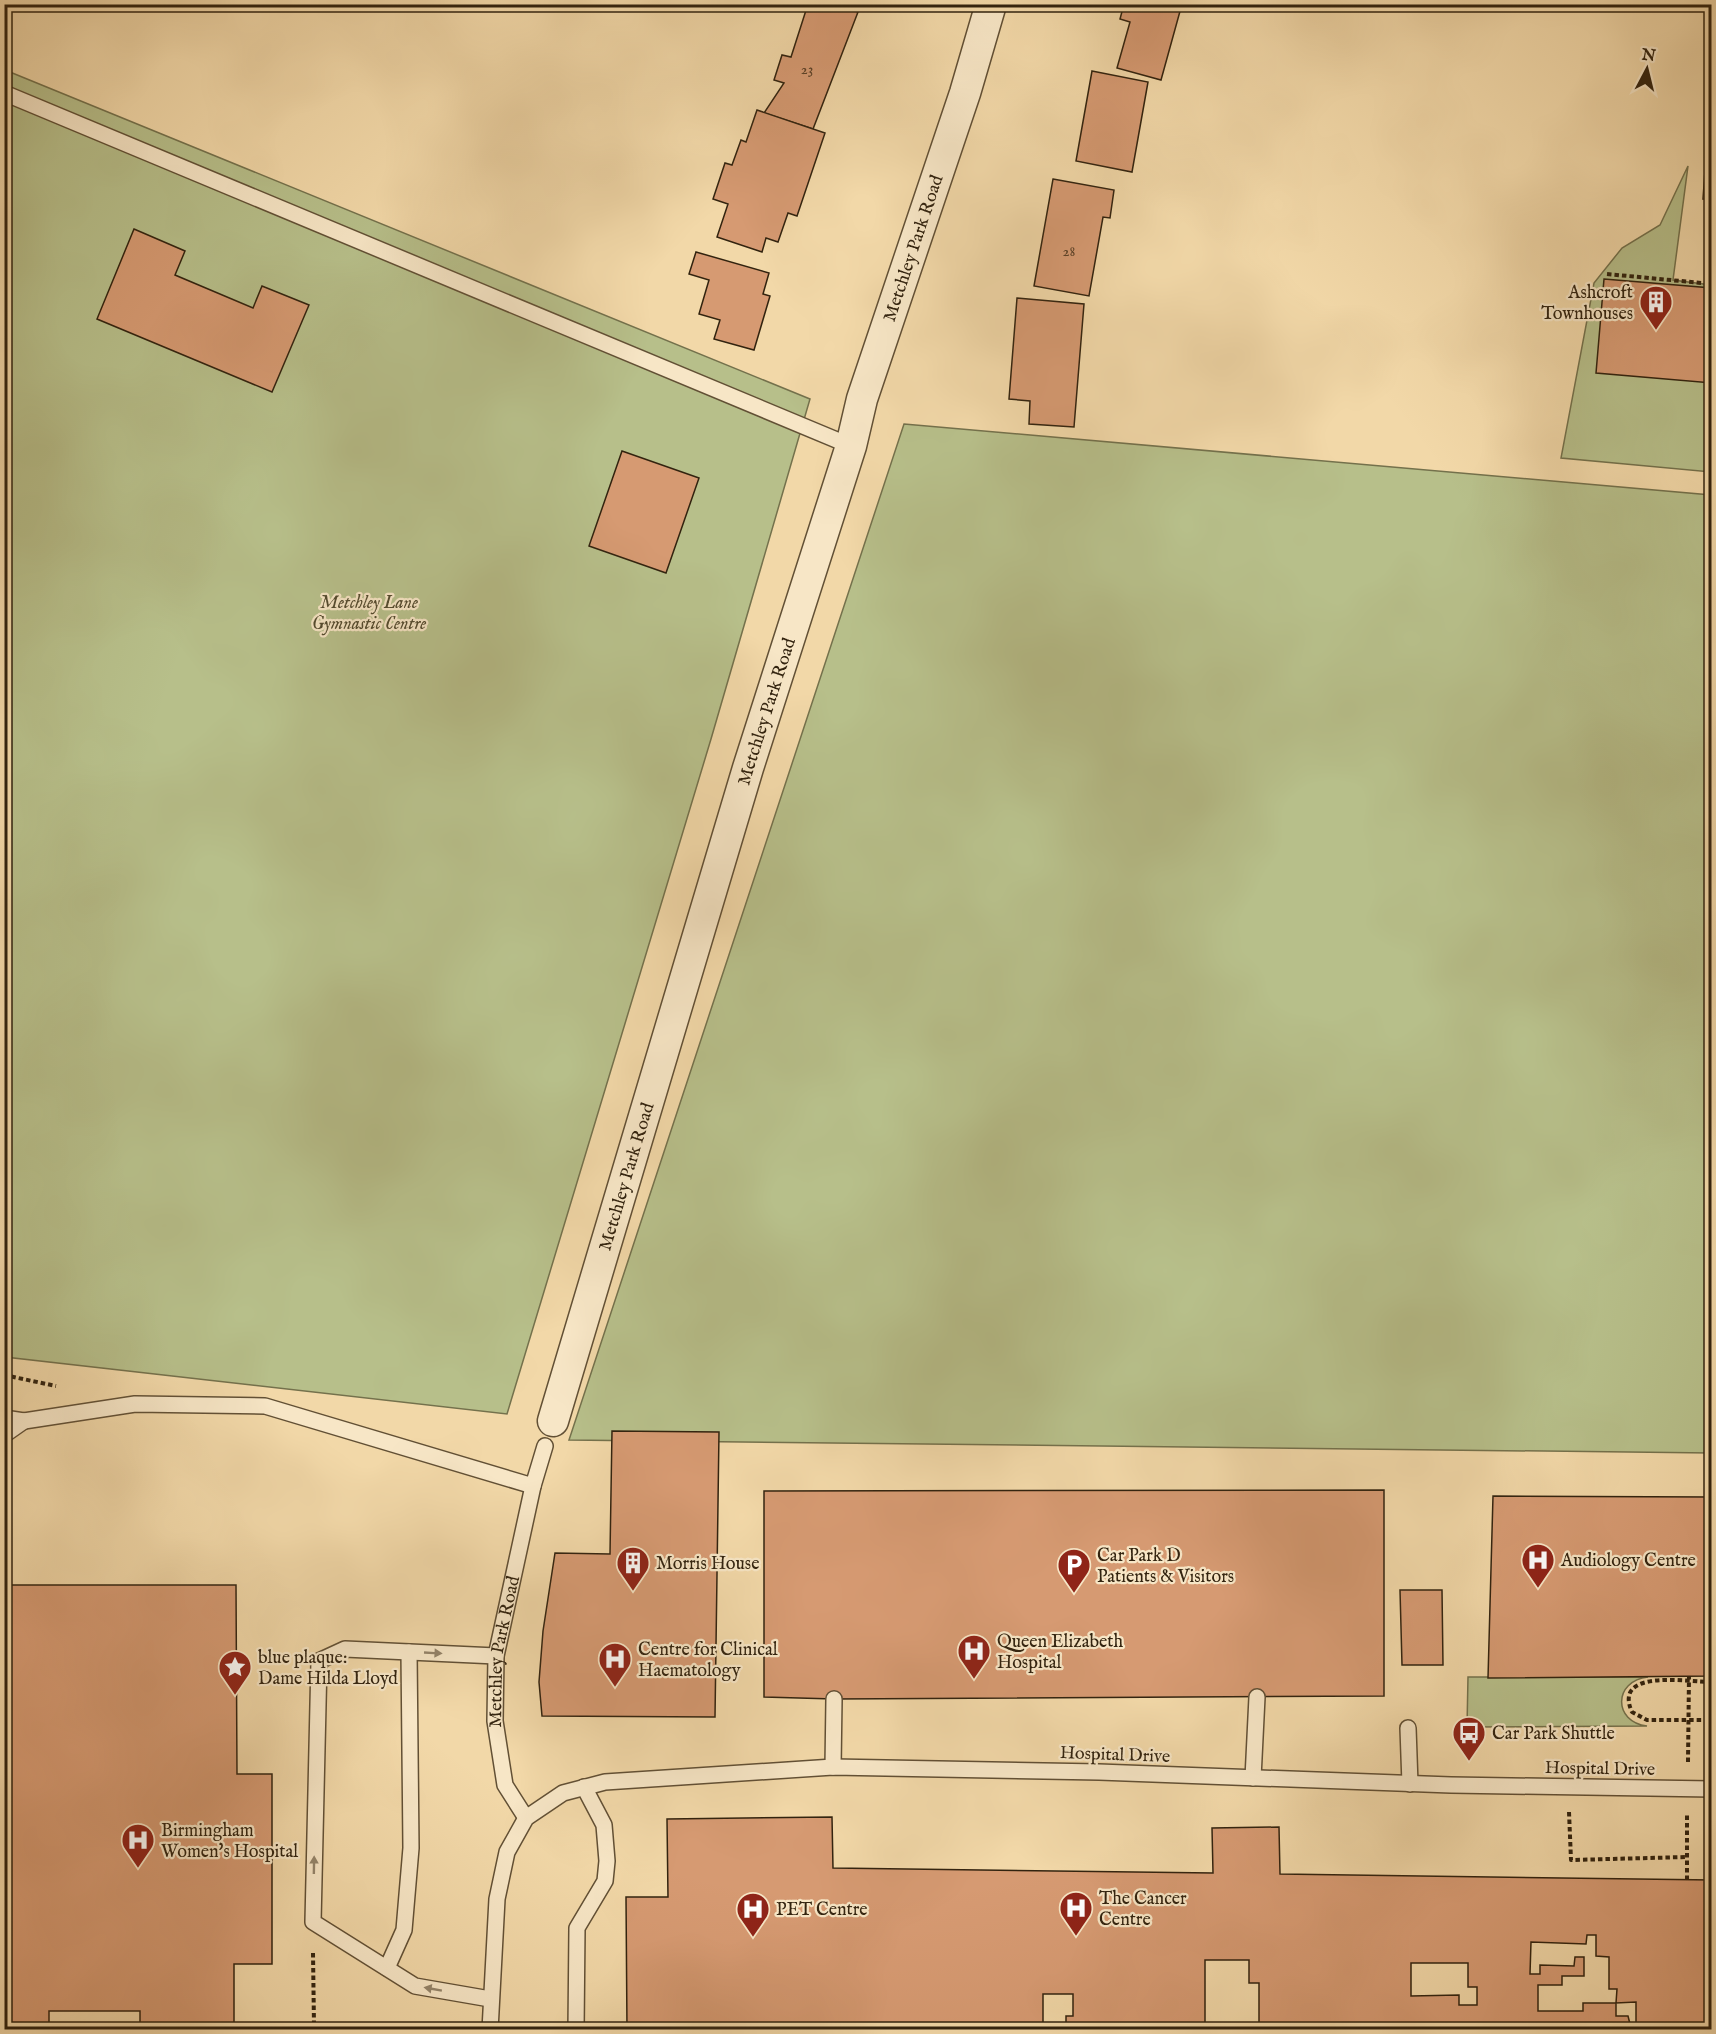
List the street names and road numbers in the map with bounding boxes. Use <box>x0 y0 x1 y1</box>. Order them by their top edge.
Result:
street label: Metchley Park Road <box>879 172 950 325</box>
street label: Metchley Park Road <box>733 635 802 788</box>
street label: Metchley Park Road <box>594 1100 660 1254</box>
street label: Metchley Park Road <box>485 1574 526 1728</box>
street label: Hospital Drive <box>1059 1742 1171 1769</box>
street label: Hospital Drive <box>1545 1757 1655 1782</box>

